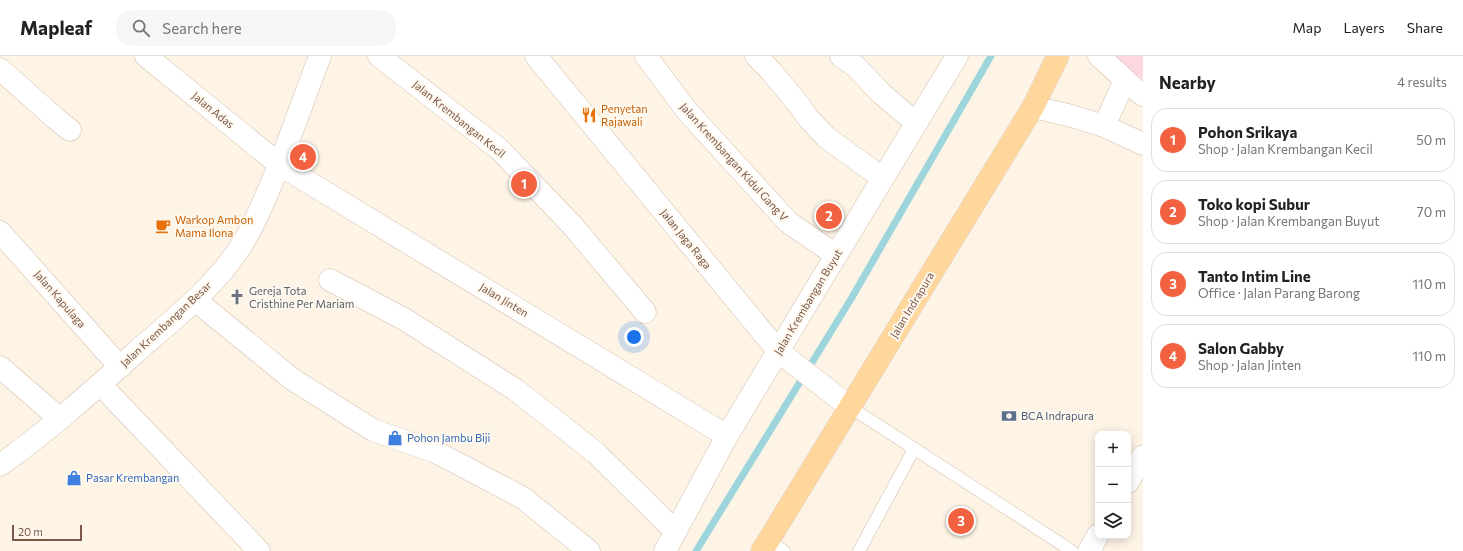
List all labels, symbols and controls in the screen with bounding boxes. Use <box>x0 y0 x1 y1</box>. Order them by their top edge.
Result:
search box <box>116 10 396 46</box>
text: Mapleaf <box>20 16 92 39</box>
icon: search <box>130 17 152 39</box>
text: Search here <box>162 19 242 37</box>
text: Map <box>1293 19 1321 36</box>
text: Layers <box>1343 19 1385 36</box>
text: Share <box>1407 19 1443 36</box>
text: Nearby <box>1159 72 1216 93</box>
text: 4 results <box>1397 74 1447 90</box>
street label: Jalan Krembangan Kecil <box>410 77 508 161</box>
street label: Jalan Adas <box>189 89 237 131</box>
street label: Jalan Krembangan Kidul Gang V <box>677 100 791 225</box>
place label: Penyetan Rajawali <box>601 102 647 128</box>
restaurant icon: Penyetan Rajawali <box>580 106 598 124</box>
text: Pohon Srikaya <box>1198 123 1297 141</box>
text: 1 <box>1170 132 1176 148</box>
text: 50 m <box>1416 132 1446 148</box>
text: Shop · Jalan Krembangan Kecil <box>1198 141 1373 157</box>
pin: 4 <box>290 142 316 172</box>
pin: 1 <box>511 169 537 199</box>
text: Toko kopi Subur <box>1198 195 1310 213</box>
pin: 2 <box>816 201 842 231</box>
text: 2 <box>1169 204 1177 220</box>
text: 70 m <box>1417 204 1446 220</box>
street label: Jalan Jaga Raga <box>657 206 715 272</box>
place label: Warkop Ambon Mama Ilona <box>175 213 253 239</box>
text: Shop · Jalan Krembangan Buyut <box>1198 213 1380 229</box>
cafe icon: Warkop Ambon Mama Ilona <box>154 217 172 235</box>
street label: Jalan Krembangan Buyut <box>771 246 845 358</box>
street label: Jalan Kapulaga <box>31 267 89 331</box>
text: Tanto Intim Line <box>1198 267 1311 285</box>
street label: Jalan Indrapura <box>887 270 937 340</box>
text: 3 <box>1169 276 1177 292</box>
text: 110 m <box>1413 276 1446 292</box>
street label: Jalan Krembangan Besar <box>118 278 215 370</box>
street label: Jalan Jinten <box>477 280 531 320</box>
place label: Gereja Tota Cristhine Per Mariam <box>249 284 354 310</box>
text: Office · Jalan Parang Barong <box>1198 285 1360 301</box>
church icon: Gereja Tota Cristhine Per Mariam <box>228 288 246 306</box>
your location <box>624 327 644 347</box>
text: Salon Gabby <box>1198 339 1284 357</box>
text: 4 <box>1169 348 1177 364</box>
text: 110 m <box>1413 348 1446 364</box>
text: Shop · Jalan Jinten <box>1198 357 1301 373</box>
bank icon: BCA Indrapura <box>1000 407 1018 425</box>
place label: BCA Indrapura <box>1021 409 1094 422</box>
shop icon: Pohon Jambu Biji <box>386 429 404 447</box>
place label: Pohon Jambu Biji <box>407 431 491 445</box>
map controls <box>1095 431 1131 539</box>
button: + <box>1095 431 1131 467</box>
button: − <box>1095 467 1131 503</box>
shop icon: Pasar Krembangan <box>65 469 83 487</box>
place label: Pasar Krembangan <box>86 471 179 484</box>
button: layers <box>1095 503 1131 539</box>
pin: 3 <box>948 506 974 536</box>
scale bar <box>12 523 82 542</box>
text: 20 m <box>18 525 43 538</box>

